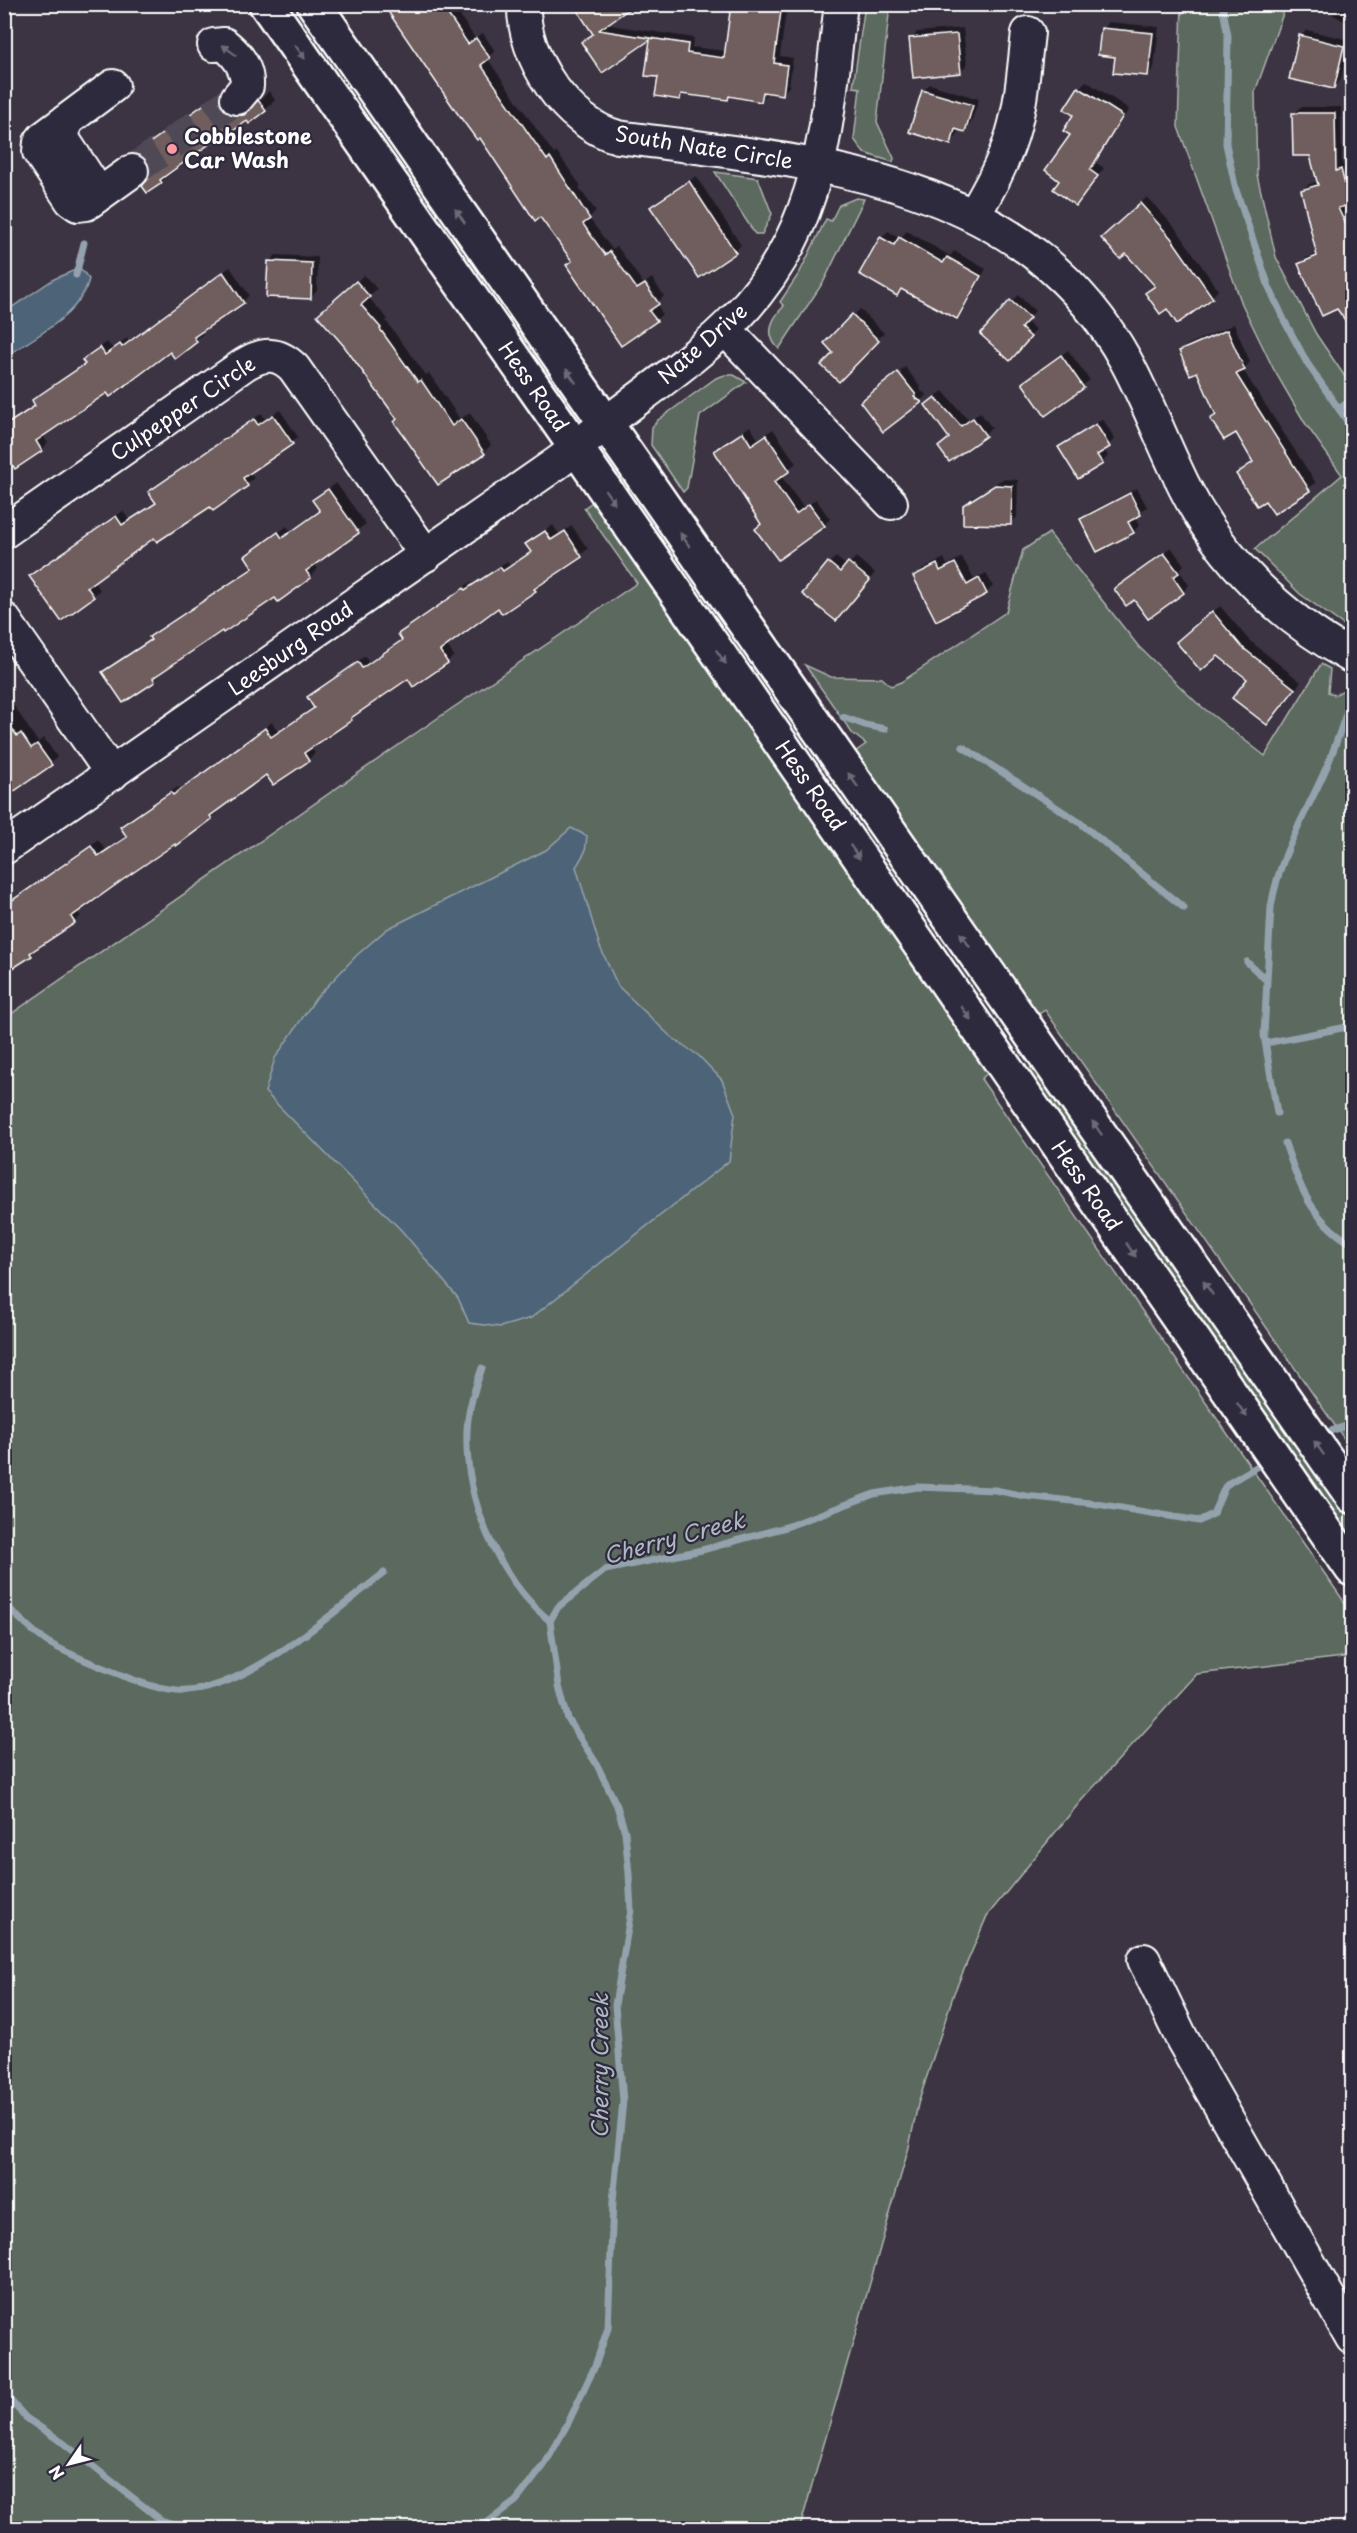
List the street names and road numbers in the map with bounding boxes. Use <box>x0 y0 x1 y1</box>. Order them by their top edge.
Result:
street label: South Nate Circle <box>613 116 796 176</box>
street label: Nate Drive <box>650 295 753 390</box>
street label: Hess Road <box>492 334 578 438</box>
street label: Culpepper Circle <box>103 347 261 468</box>
street label: Leesburg Road <box>221 592 359 702</box>
street label: Hess Road <box>769 733 855 837</box>
street label: Hess Road <box>1045 1133 1131 1237</box>

